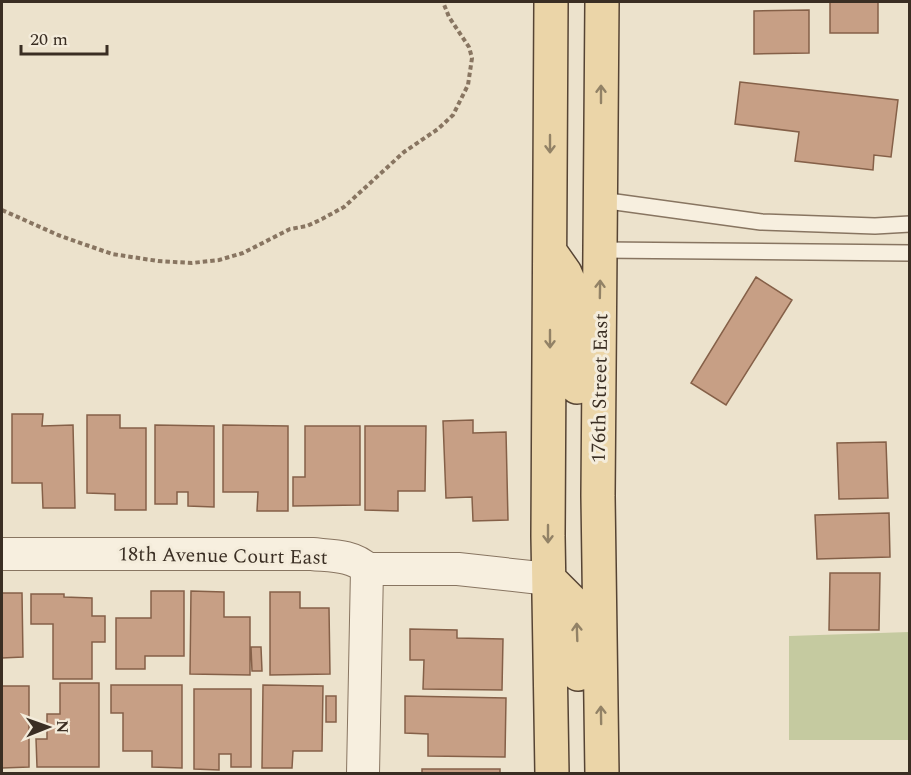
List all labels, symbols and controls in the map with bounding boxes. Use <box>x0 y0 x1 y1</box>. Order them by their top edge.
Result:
scale bar <box>21 18 106 56</box>
text: 20 m <box>30 26 68 53</box>
one-way arrow <box>596 85 607 105</box>
one-way arrow <box>544 133 556 153</box>
one-way arrow <box>594 280 606 300</box>
street label: 176th Street East <box>584 313 616 463</box>
one-way arrow <box>544 328 555 348</box>
one-way arrow <box>542 523 554 543</box>
street label: 18th Avenue Court East <box>118 539 328 573</box>
one-way arrow <box>571 623 583 643</box>
north arrow <box>18 697 78 757</box>
one-way arrow <box>596 706 607 726</box>
text: N <box>50 720 74 733</box>

